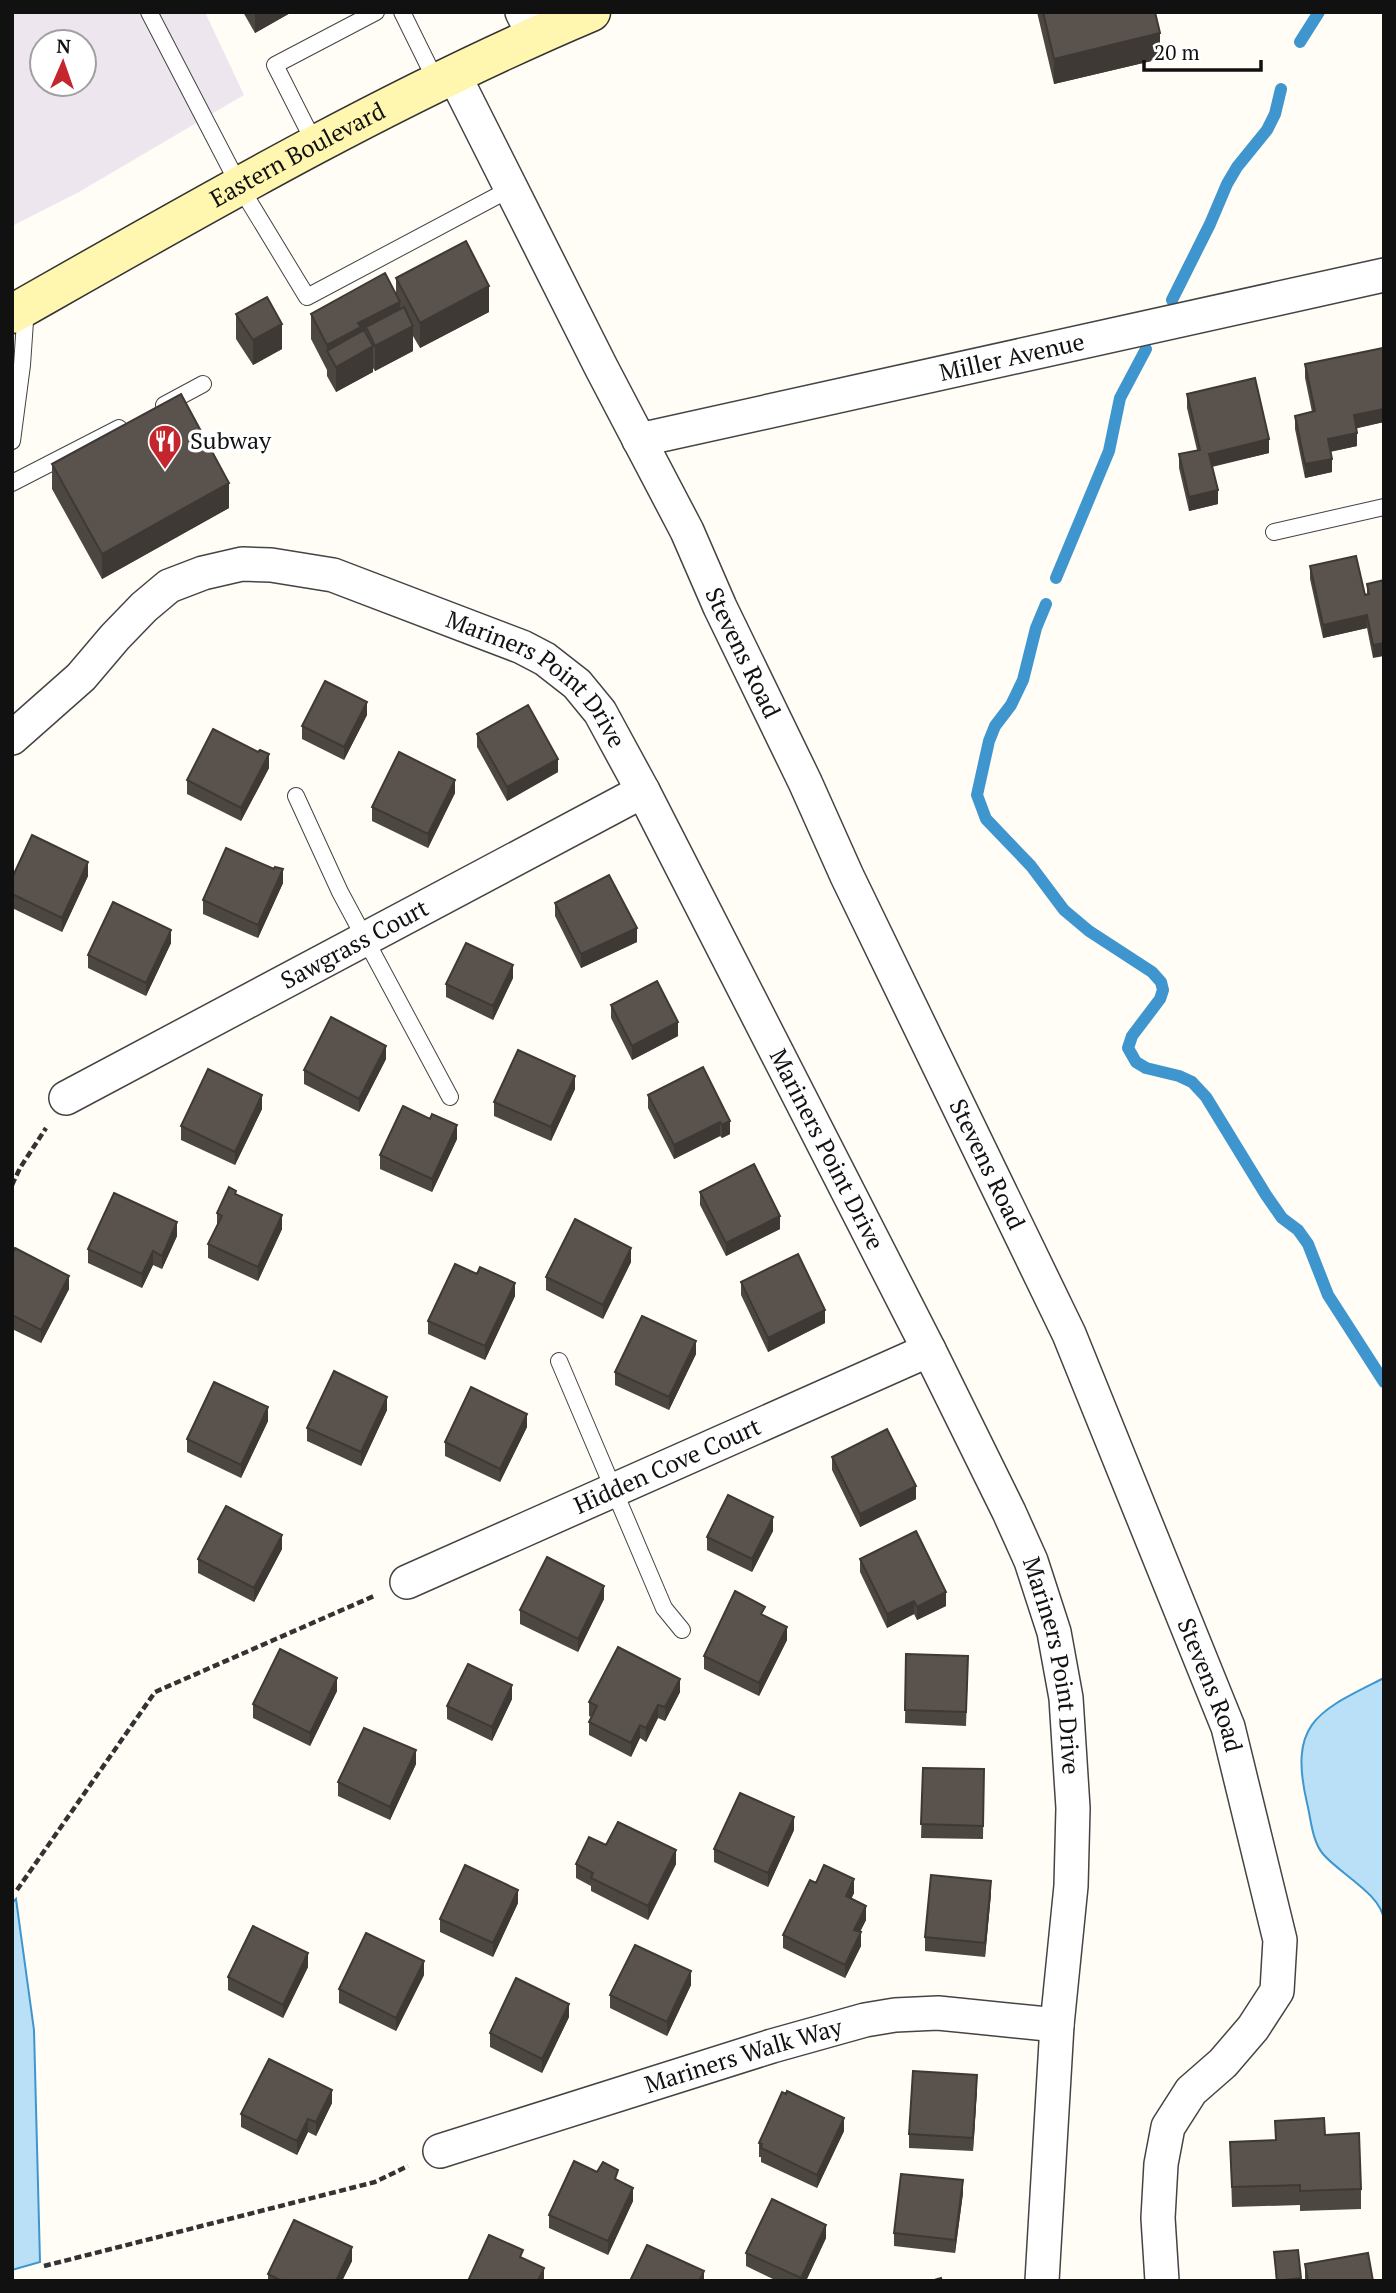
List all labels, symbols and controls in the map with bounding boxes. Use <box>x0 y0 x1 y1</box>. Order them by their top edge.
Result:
north arrow <box>28 28 98 98</box>
scale bar <box>1144 28 1261 72</box>
text: N <box>56 33 72 58</box>
text: 20 m <box>1154 38 1200 66</box>
street label: Eastern Boulevard <box>204 94 390 214</box>
street label: Miller Avenue <box>936 325 1087 388</box>
restaurant icon: Subway <box>146 422 184 471</box>
place label: Subway <box>190 424 272 456</box>
street label: Stevens Road <box>698 582 788 723</box>
street label: Mariners Point Drive <box>442 603 633 753</box>
street label: Sawgrass Court <box>275 891 434 996</box>
street label: Mariners Point Drive <box>763 1043 892 1255</box>
street label: Stevens Road <box>942 1093 1033 1235</box>
street label: Hidden Cove Court <box>569 1410 765 1521</box>
street label: Mariners Point Drive <box>1016 1553 1088 1775</box>
street label: Stevens Road <box>1171 1613 1251 1755</box>
street label: Mariners Walk Way <box>640 2010 846 2100</box>

